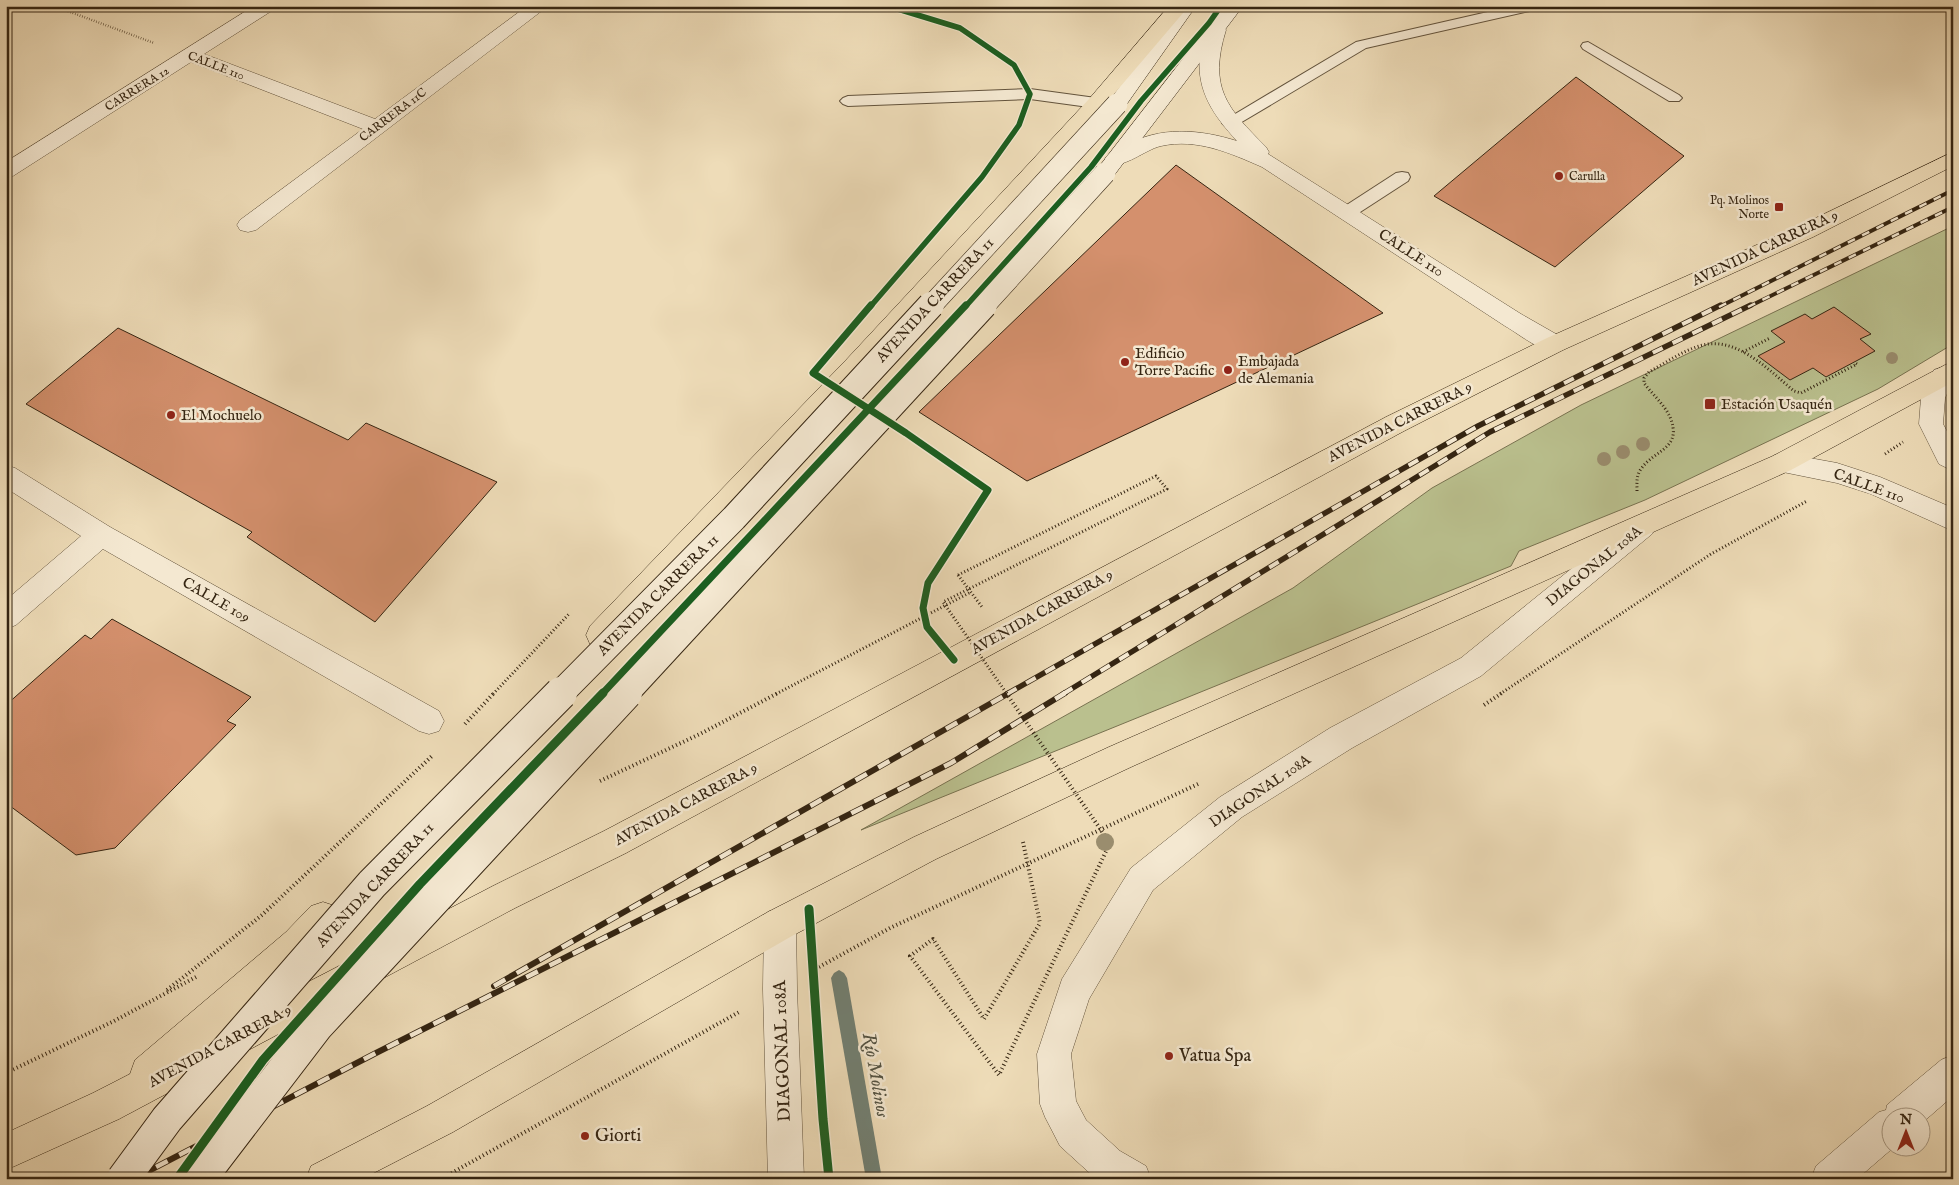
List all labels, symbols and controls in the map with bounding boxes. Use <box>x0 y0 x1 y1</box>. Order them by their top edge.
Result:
street label: CALLE 110 <box>186 48 247 84</box>
street label: CARRERA 12 <box>102 63 172 115</box>
street label: CARRERA 11C <box>356 85 430 145</box>
place label: Carulla <box>1569 169 1606 184</box>
marker: Carulla <box>1553 170 1565 182</box>
place label: Pq. Molinos Norte <box>1710 193 1769 222</box>
marker: Pq. Molinos Norte <box>1773 201 1785 213</box>
street label: AVENIDA CARRERA 9 <box>1688 206 1841 291</box>
street label: CALLE 110 <box>1375 225 1447 281</box>
street label: AVENIDA CARRERA 11 <box>871 234 998 367</box>
place label: Edificio Torre Pacific <box>1135 344 1214 380</box>
place label: Embajada de Alemania <box>1238 352 1314 388</box>
marker: Edificio Torre Pacific <box>1119 356 1131 368</box>
marker: Embajada de Alemania <box>1222 364 1234 376</box>
street label: AVENIDA CARRERA 9 <box>1324 377 1475 467</box>
place label: Estación Usaquén <box>1721 395 1832 414</box>
marker: Estación Usaquén <box>1703 397 1717 411</box>
place label: El Mochuelo <box>181 406 262 425</box>
marker: El Mochuelo <box>165 409 177 421</box>
street label: CALLE 110 <box>1831 464 1907 508</box>
street label: DIAGONAL 108A <box>1542 521 1647 611</box>
street label: AVENIDA CARRERA 11 <box>593 530 723 660</box>
street label: AVENIDA CARRERA 9 <box>967 565 1116 659</box>
street label: CALLE 109 <box>179 573 253 627</box>
street label: DIAGONAL 108A <box>1206 750 1315 832</box>
street label: AVENIDA CARRERA 9 <box>610 758 761 850</box>
street label: AVENIDA CARRERA 11 <box>311 819 438 952</box>
street label: DIAGONAL 108A <box>769 979 797 1122</box>
street label: AVENIDA CARRERA 9 <box>144 1000 295 1092</box>
water label: Río Molinos <box>856 1031 894 1120</box>
place label: Vatua Spa <box>1178 1045 1252 1068</box>
marker: Vatua Spa <box>1163 1050 1175 1062</box>
north arrow <box>1882 1108 1932 1158</box>
text: N <box>1899 1111 1912 1129</box>
place label: Giorti <box>595 1125 641 1148</box>
marker: Giorti <box>579 1130 591 1142</box>

